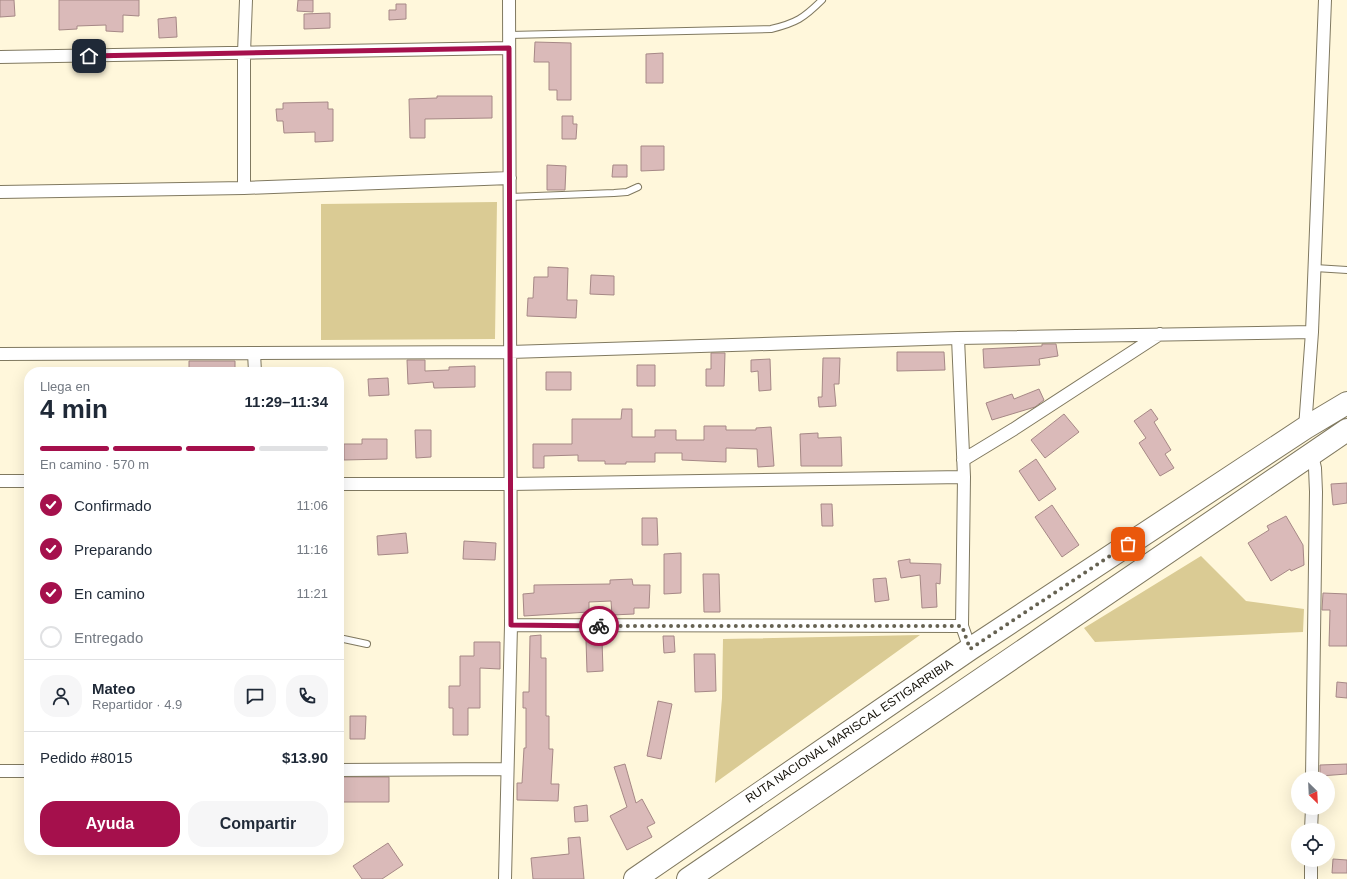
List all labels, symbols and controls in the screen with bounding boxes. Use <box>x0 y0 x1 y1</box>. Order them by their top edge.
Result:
pin <box>72 39 106 73</box>
icon: home <box>78 45 100 67</box>
text: Llega en <box>40 379 90 394</box>
text: 11:29–11:34 <box>245 393 328 410</box>
text: 4 min <box>40 394 108 424</box>
text: En camino · 570 m <box>40 457 149 472</box>
icon: check <box>40 494 62 516</box>
text: Confirmado <box>74 497 152 514</box>
text: 11:06 <box>296 498 328 513</box>
pin <box>1111 527 1145 561</box>
icon: bag <box>1117 533 1139 555</box>
icon: check <box>40 538 62 560</box>
text: Preparando <box>74 541 152 558</box>
text: 11:16 <box>296 542 328 557</box>
icon: check <box>40 582 62 604</box>
text: En camino <box>74 585 145 602</box>
text: 11:21 <box>296 586 328 601</box>
courier <box>579 606 619 646</box>
icon: bike <box>588 615 610 637</box>
text: Entregado <box>74 629 143 646</box>
street label: RUTA NACIONAL MARISCAL ESTIGARRIBIA <box>743 656 955 806</box>
button: person <box>40 675 82 717</box>
button: chat <box>234 675 276 717</box>
button: phone <box>286 675 328 717</box>
text: Mateo <box>92 680 135 697</box>
text: Repartidor · 4.9 <box>92 697 182 712</box>
text: Pedido #8015 <box>40 749 133 766</box>
text: $13.90 <box>282 749 328 766</box>
north arrow <box>1291 771 1335 815</box>
map controls <box>1291 771 1335 867</box>
button: Ayuda <box>40 801 180 847</box>
button: Compartir <box>188 801 328 847</box>
button: locate <box>1291 823 1335 867</box>

